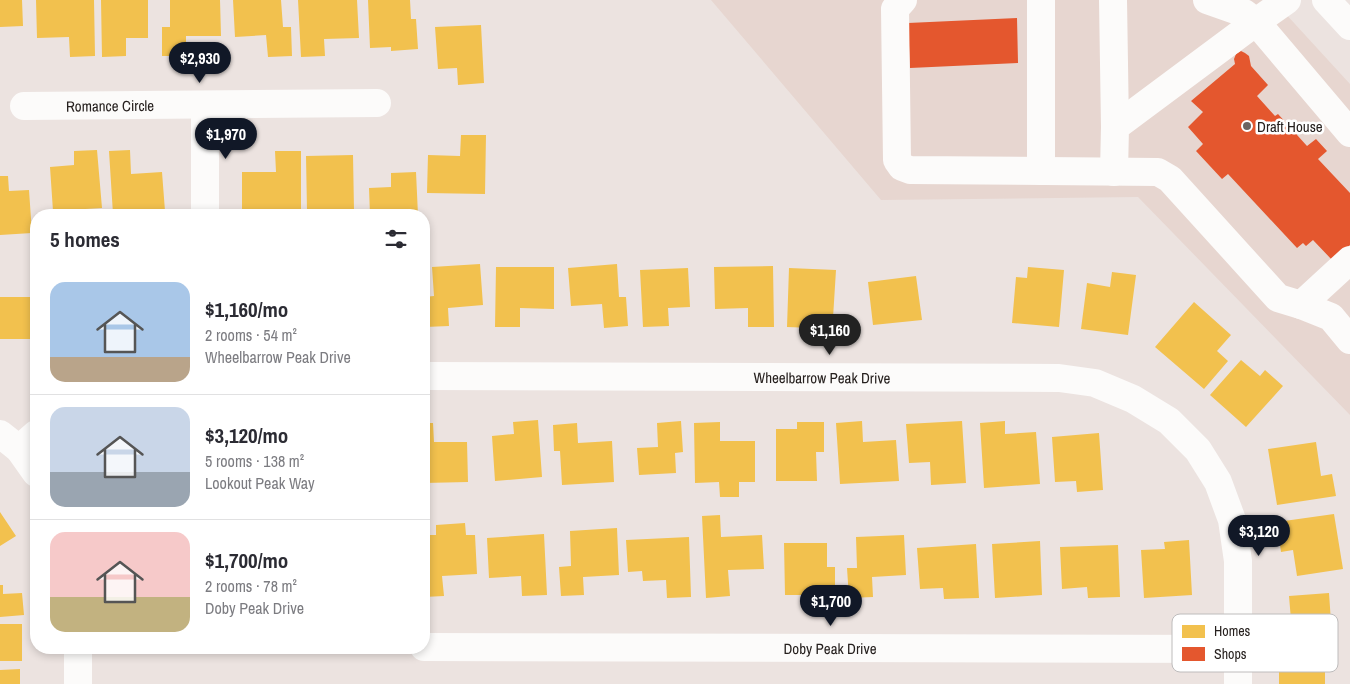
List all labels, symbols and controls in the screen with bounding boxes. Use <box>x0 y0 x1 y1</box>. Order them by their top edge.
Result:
pin: $2,930 <box>159 42 241 84</box>
text: $2,930 <box>180 47 220 69</box>
street label: Romance Circle <box>66 94 154 116</box>
place label: Draft House <box>1257 116 1323 137</box>
pin: $1,970 <box>185 118 267 160</box>
marker: Draft House <box>1241 120 1253 132</box>
text: $1,970 <box>206 123 246 145</box>
text: 5 homes <box>50 225 120 254</box>
icon: filters <box>382 225 410 253</box>
text: $1,160/mo <box>205 295 288 324</box>
icon: home <box>90 302 150 362</box>
pin: $1,160 <box>789 314 871 356</box>
text: $1,160 <box>810 319 850 341</box>
text: 2 rooms · 54 m² <box>205 324 297 346</box>
text: Wheelbarrow Peak Drive <box>205 346 351 368</box>
street label: Wheelbarrow Peak Drive <box>754 367 891 388</box>
text: $3,120/mo <box>205 421 288 450</box>
icon: home <box>90 427 150 487</box>
text: 5 rooms · 138 m² <box>205 450 304 472</box>
text: Lookout Peak Way <box>205 472 315 494</box>
pin: $3,120 <box>1218 514 1300 557</box>
text: $3,120 <box>1239 520 1279 542</box>
text: $1,700/mo <box>205 546 288 575</box>
icon: home <box>90 552 150 612</box>
text: 2 rooms · 78 m² <box>205 575 297 597</box>
pin: $1,700 <box>790 584 872 627</box>
text: $1,700 <box>811 590 851 612</box>
text: Doby Peak Drive <box>205 597 304 619</box>
legend <box>1172 614 1338 672</box>
text: Homes <box>1214 622 1251 640</box>
street label: Doby Peak Drive <box>783 637 877 659</box>
text: Shops <box>1214 645 1247 663</box>

